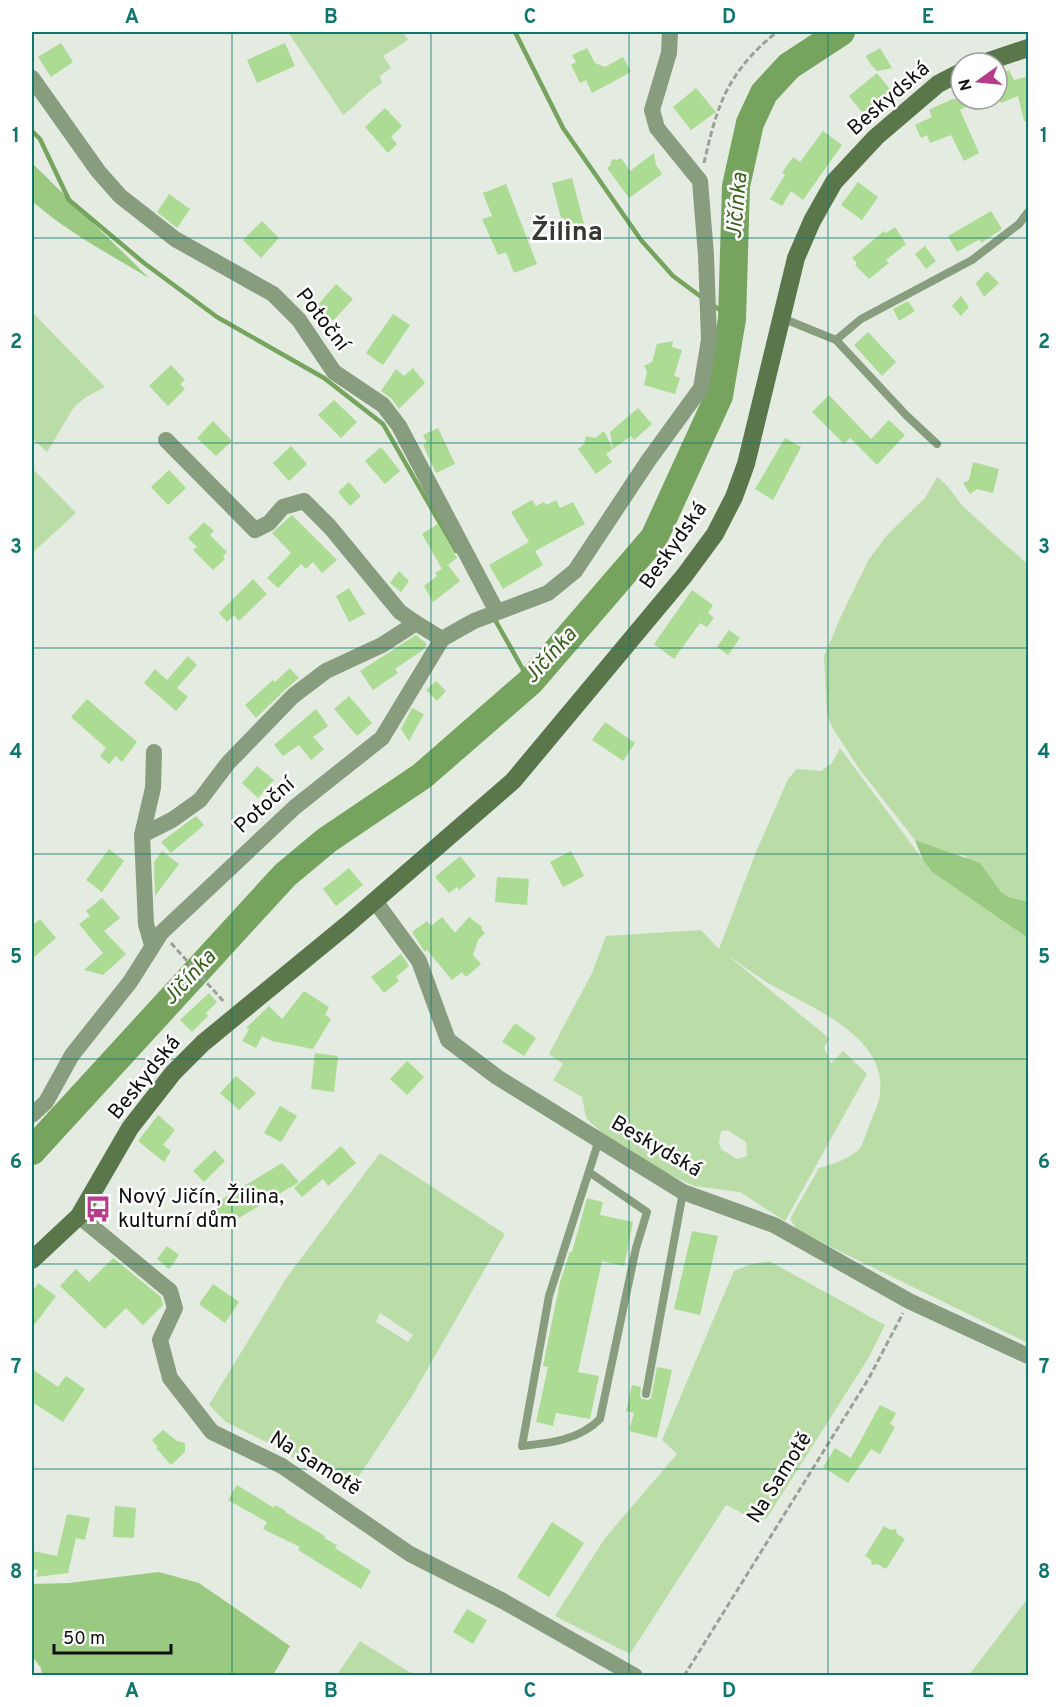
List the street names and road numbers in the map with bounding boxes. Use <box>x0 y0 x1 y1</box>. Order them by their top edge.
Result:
street label: Beskydská <box>842 56 936 142</box>
street label: Potoční <box>289 283 356 358</box>
street label: Beskydská <box>634 497 714 595</box>
street label: Potoční <box>229 771 302 840</box>
street label: Beskydská <box>103 1030 187 1126</box>
street label: Beskydská <box>606 1110 706 1184</box>
street label: Na Samotě <box>264 1425 366 1503</box>
street label: Na Samotě <box>741 1427 819 1529</box>

